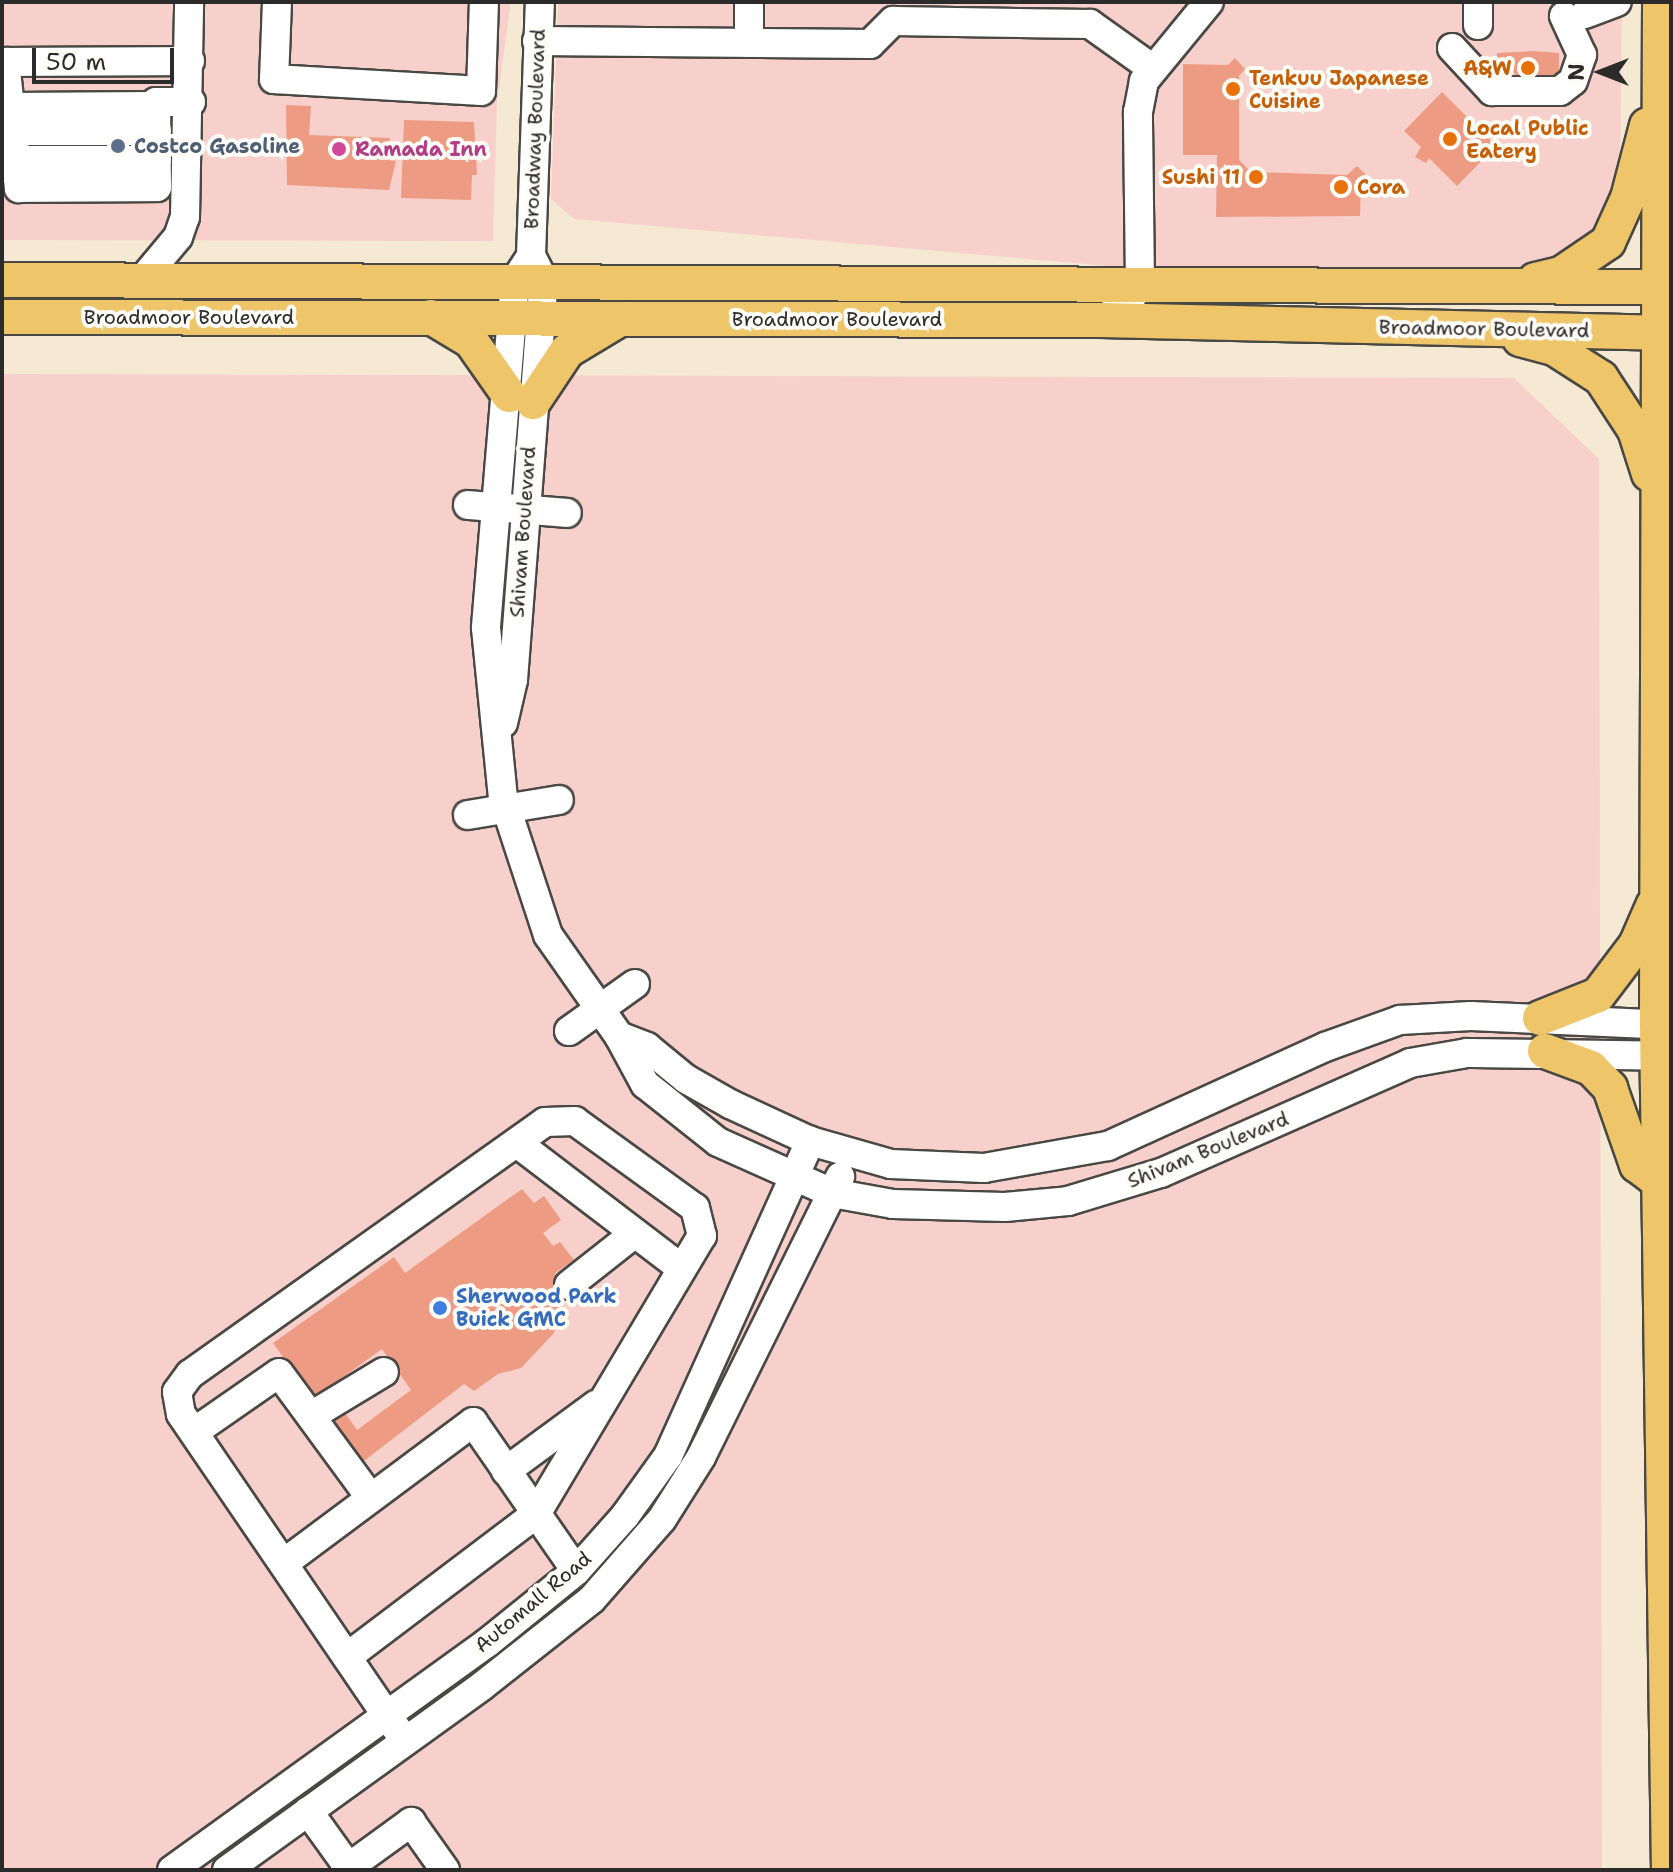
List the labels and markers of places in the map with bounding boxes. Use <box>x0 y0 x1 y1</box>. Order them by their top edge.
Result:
place label: A&W <box>1463 56 1512 80</box>
marker: A&W <box>1519 59 1537 77</box>
place label: Tenkuu Japanese Cuisine <box>1249 66 1429 113</box>
marker: Tenkuu Japanese Cuisine <box>1224 80 1242 98</box>
place label: Local Public Eatery <box>1466 116 1589 163</box>
marker: Local Public Eatery <box>1441 130 1459 148</box>
place label: Costco Gasoline <box>134 134 300 158</box>
marker: Costco Gasoline <box>109 137 127 155</box>
place label: Ramada Inn <box>355 137 487 161</box>
marker: Ramada Inn <box>330 140 348 158</box>
place label: Sushi 11 <box>1162 165 1240 189</box>
marker: Sushi 11 <box>1247 168 1265 186</box>
place label: Cora <box>1357 175 1405 199</box>
marker: Cora <box>1332 178 1350 196</box>
place label: Sherwood Park Buick GMC <box>456 1284 617 1331</box>
marker: Sherwood Park Buick GMC <box>431 1299 449 1317</box>

